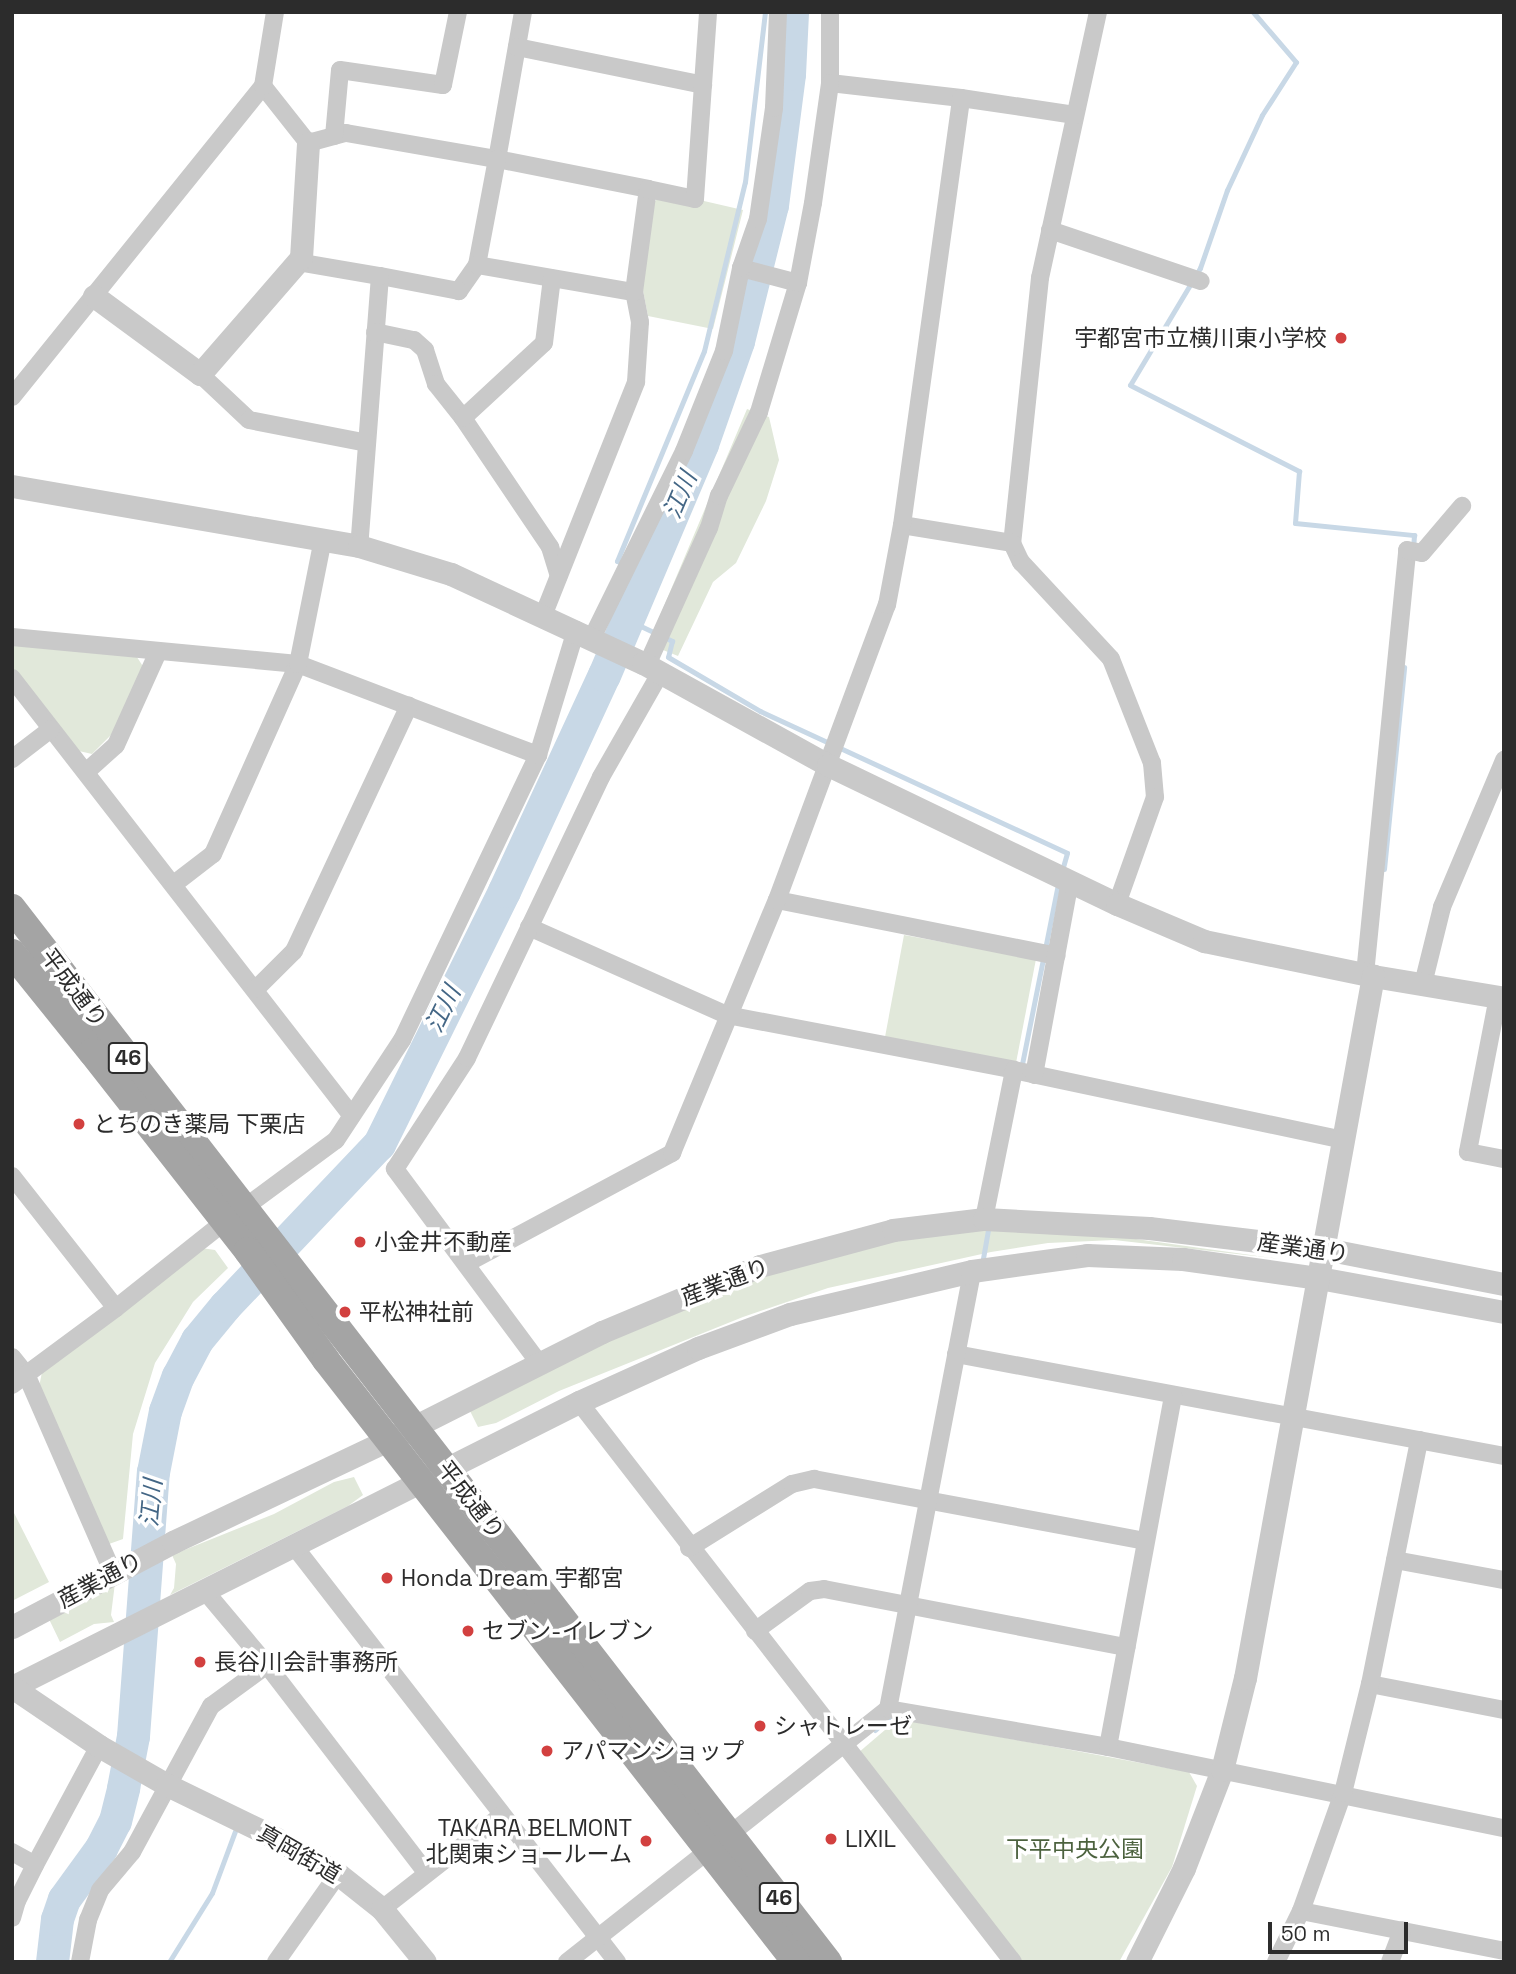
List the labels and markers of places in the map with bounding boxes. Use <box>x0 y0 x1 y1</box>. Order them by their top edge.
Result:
place label: 宇都宮市立横川東小学校 <box>1074 324 1327 352</box>
marker: 宇都宮市立横川東小学校 <box>1333 330 1349 346</box>
place label: とちのき薬局 下栗店 <box>93 1110 306 1138</box>
marker: とちのき薬局 下栗店 <box>71 1116 87 1132</box>
place label: 小金井不動産 <box>374 1228 512 1256</box>
marker: 小金井不動産 <box>352 1234 368 1250</box>
place label: 平松神社前 <box>359 1298 474 1326</box>
marker: 平松神社前 <box>337 1304 353 1320</box>
place label: Honda Dream 宇都宮 <box>401 1564 623 1592</box>
marker: Honda Dream 宇都宮 <box>379 1570 395 1586</box>
place label: セブン-イレブン <box>482 1617 653 1645</box>
marker: セブン-イレブン <box>460 1623 476 1639</box>
place label: 長谷川会計事務所 <box>214 1648 398 1676</box>
marker: 長谷川会計事務所 <box>192 1654 208 1670</box>
place label: シャトレーゼ <box>774 1712 912 1740</box>
marker: シャトレーゼ <box>752 1718 768 1734</box>
place label: アパマンショップ <box>561 1737 745 1765</box>
marker: アパマンショップ <box>539 1743 555 1759</box>
place label: TAKARA BELMONT 北関東ショールーム <box>425 1814 632 1868</box>
place label: LIXIL <box>845 1825 896 1853</box>
marker: LIXIL <box>823 1831 839 1847</box>
marker: TAKARA BELMONT 北関東ショールーム <box>638 1833 654 1849</box>

